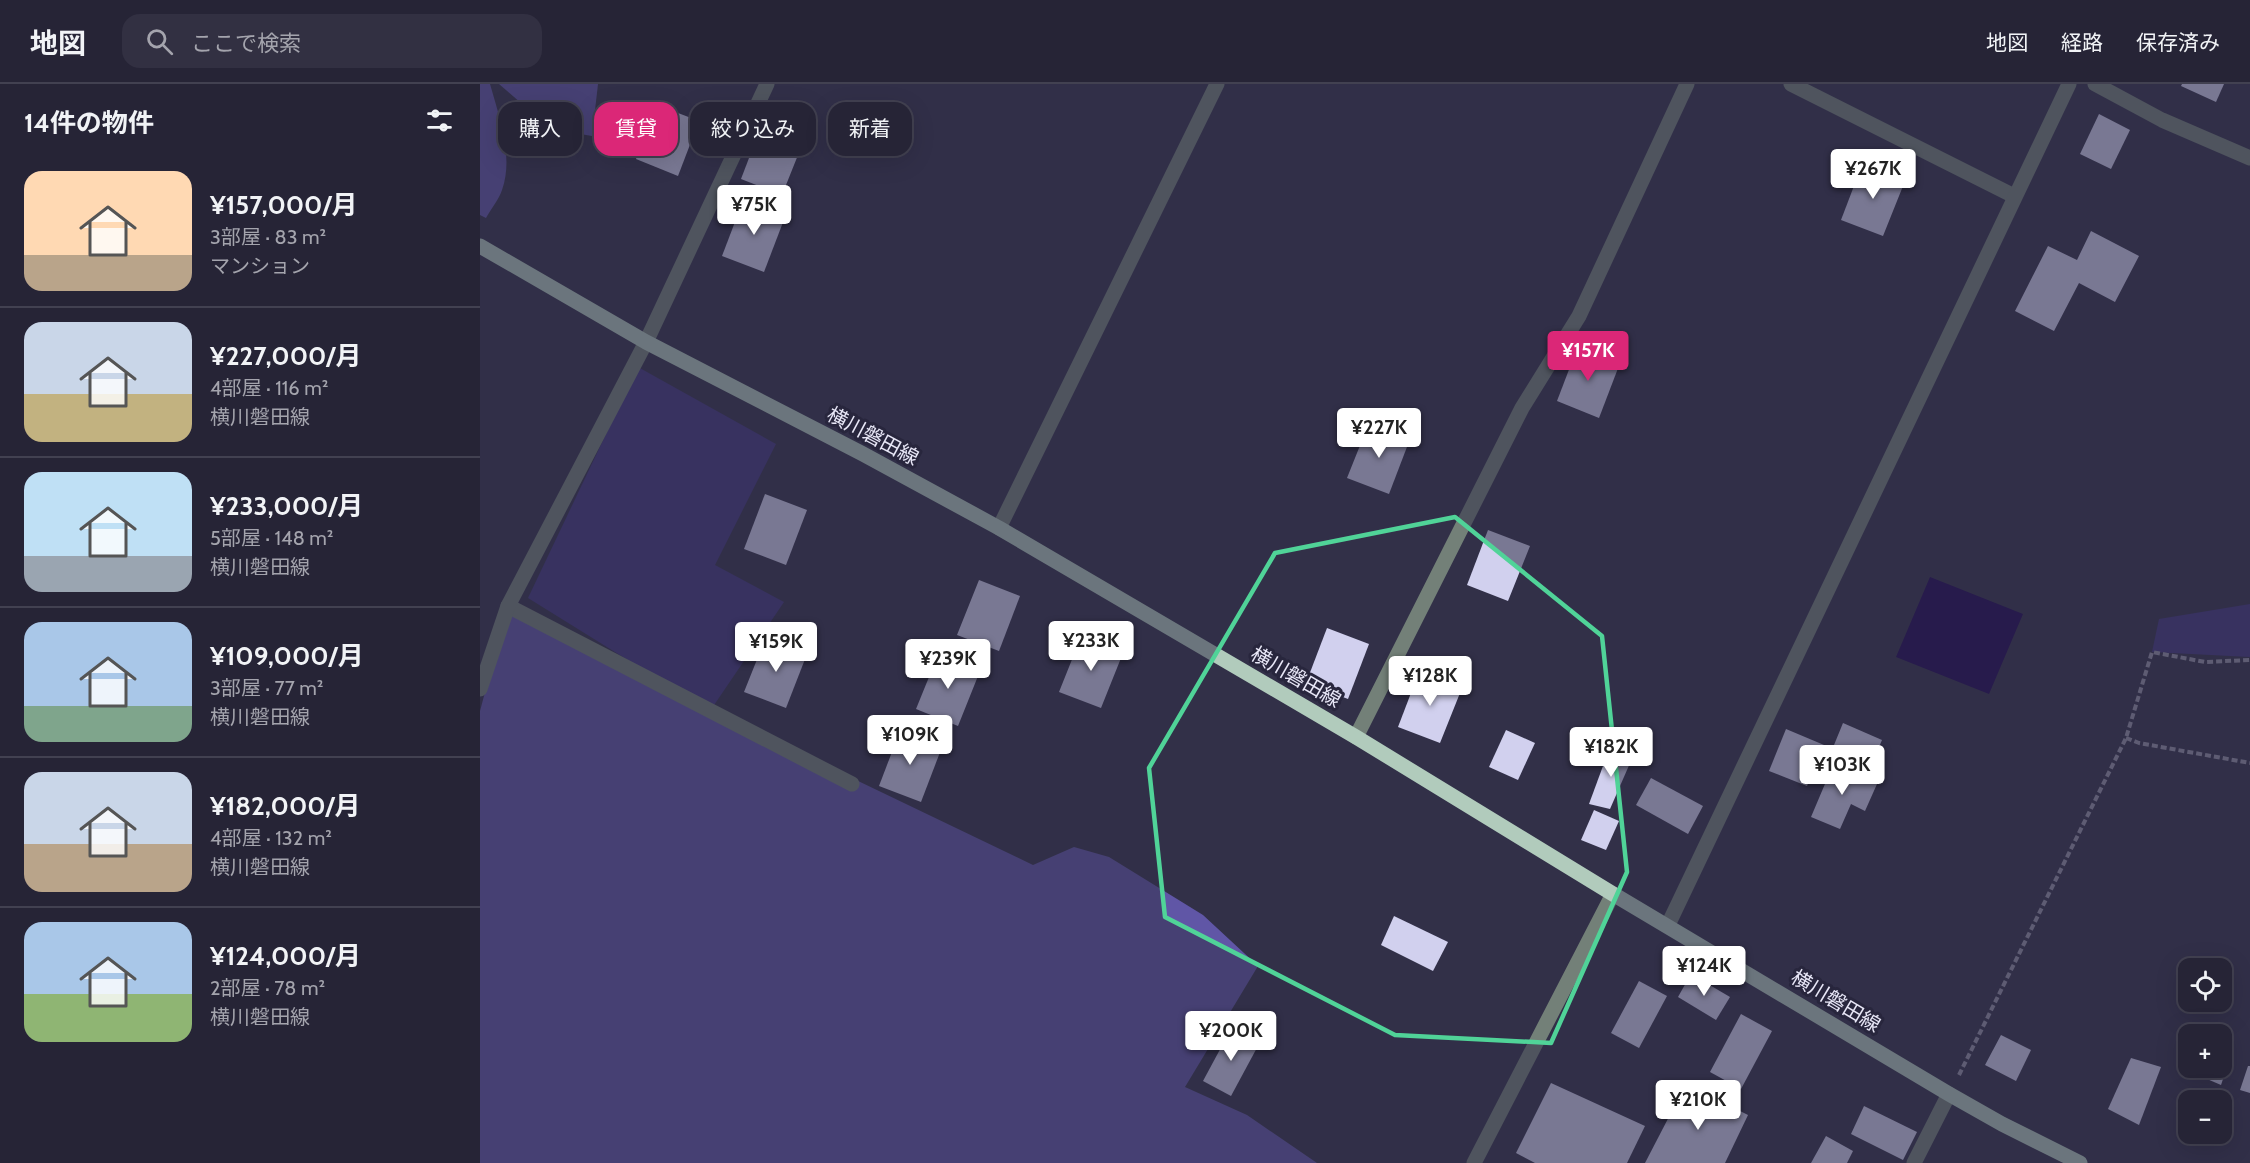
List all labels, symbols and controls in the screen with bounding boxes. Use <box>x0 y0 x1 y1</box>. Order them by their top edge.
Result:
search box <box>122 14 542 68</box>
icon: search <box>143 25 176 58</box>
text: 地図 <box>30 26 86 60</box>
text: ここで検索 <box>191 30 301 57</box>
text: 地図 <box>1986 30 2028 55</box>
text: 経路 <box>2061 30 2103 55</box>
text: 保存済み <box>2136 30 2220 55</box>
chip: 購入 <box>498 102 582 156</box>
chip: 賃貸 <box>594 102 678 156</box>
chip: 絞り込み <box>690 102 816 156</box>
chip: 新着 <box>828 102 912 156</box>
icon: filters <box>423 104 456 137</box>
text: 14件の物件 <box>24 107 154 139</box>
pin: ¥267K <box>1831 149 1915 200</box>
text: ¥267K <box>1845 156 1901 180</box>
pin: ¥75K <box>718 185 790 236</box>
text: ¥157,000/月 <box>210 189 357 221</box>
text: ¥75K <box>731 192 777 216</box>
icon: home <box>72 195 144 267</box>
text: 3部屋 · 83 m² <box>210 225 326 249</box>
text: マンション <box>210 254 310 278</box>
pin: ¥157K <box>1546 331 1630 382</box>
text: ¥157K <box>1562 338 1614 362</box>
text: ¥227,000/月 <box>210 340 361 372</box>
icon: home <box>72 346 144 418</box>
text: 4部屋 · 116 m² <box>210 376 328 400</box>
street label: 横川磐田線 <box>823 402 923 470</box>
text: 横川磐田線 <box>210 405 310 429</box>
pin: ¥227K <box>1337 408 1421 459</box>
text: ¥227K <box>1351 415 1407 439</box>
text: ¥233,000/月 <box>210 490 363 522</box>
icon: home <box>72 496 144 568</box>
text: 5部屋 · 148 m² <box>210 526 333 550</box>
text: 横川磐田線 <box>210 555 310 579</box>
pin: ¥233K <box>1049 621 1133 672</box>
pin: ¥159K <box>734 622 818 673</box>
text: ¥233K <box>1063 628 1119 652</box>
text: ¥159K <box>749 629 803 653</box>
pin: ¥239K <box>906 639 990 690</box>
text: ¥109,000/月 <box>210 640 364 672</box>
street label: 横川磐田線 <box>1247 642 1345 712</box>
icon: home <box>72 646 144 718</box>
text: ¥239K <box>919 646 977 670</box>
pin: ¥128K <box>1388 656 1472 707</box>
text: ¥128K <box>1403 663 1457 687</box>
text: 3部屋 · 77 m² <box>210 676 323 700</box>
text: 横川磐田線 <box>210 705 310 729</box>
pin: ¥109K <box>868 715 952 766</box>
text: ¥109K <box>881 722 939 746</box>
pin: ¥182K <box>1569 727 1653 778</box>
text: ¥182K <box>1584 734 1638 758</box>
pin: ¥103K <box>1800 745 1884 796</box>
text: ¥103K <box>1814 752 1870 776</box>
text: ¥182,000/月 <box>210 790 361 822</box>
icon: home <box>72 796 144 868</box>
text: 4部屋 · 132 m² <box>210 826 332 850</box>
text: 横川磐田線 <box>210 855 310 879</box>
text: ¥124,000/月 <box>210 940 361 972</box>
icon: home <box>72 946 144 1018</box>
pin: ¥124K <box>1662 946 1746 997</box>
text: ¥124K <box>1677 953 1732 977</box>
map controls <box>2178 958 2232 1144</box>
button: locate <box>2178 958 2232 1012</box>
street label: 横川磐田線 <box>1787 965 1885 1037</box>
text: 2部屋 · 78 m² <box>210 976 325 1000</box>
text: 横川磐田線 <box>210 1005 310 1029</box>
pin: ¥200K <box>1189 1011 1273 1062</box>
text: ¥200K <box>1199 1018 1263 1042</box>
button: + <box>2178 1024 2232 1078</box>
pin: ¥210K <box>1656 1080 1740 1131</box>
text: ¥210K <box>1670 1087 1726 1111</box>
button: − <box>2178 1090 2232 1144</box>

